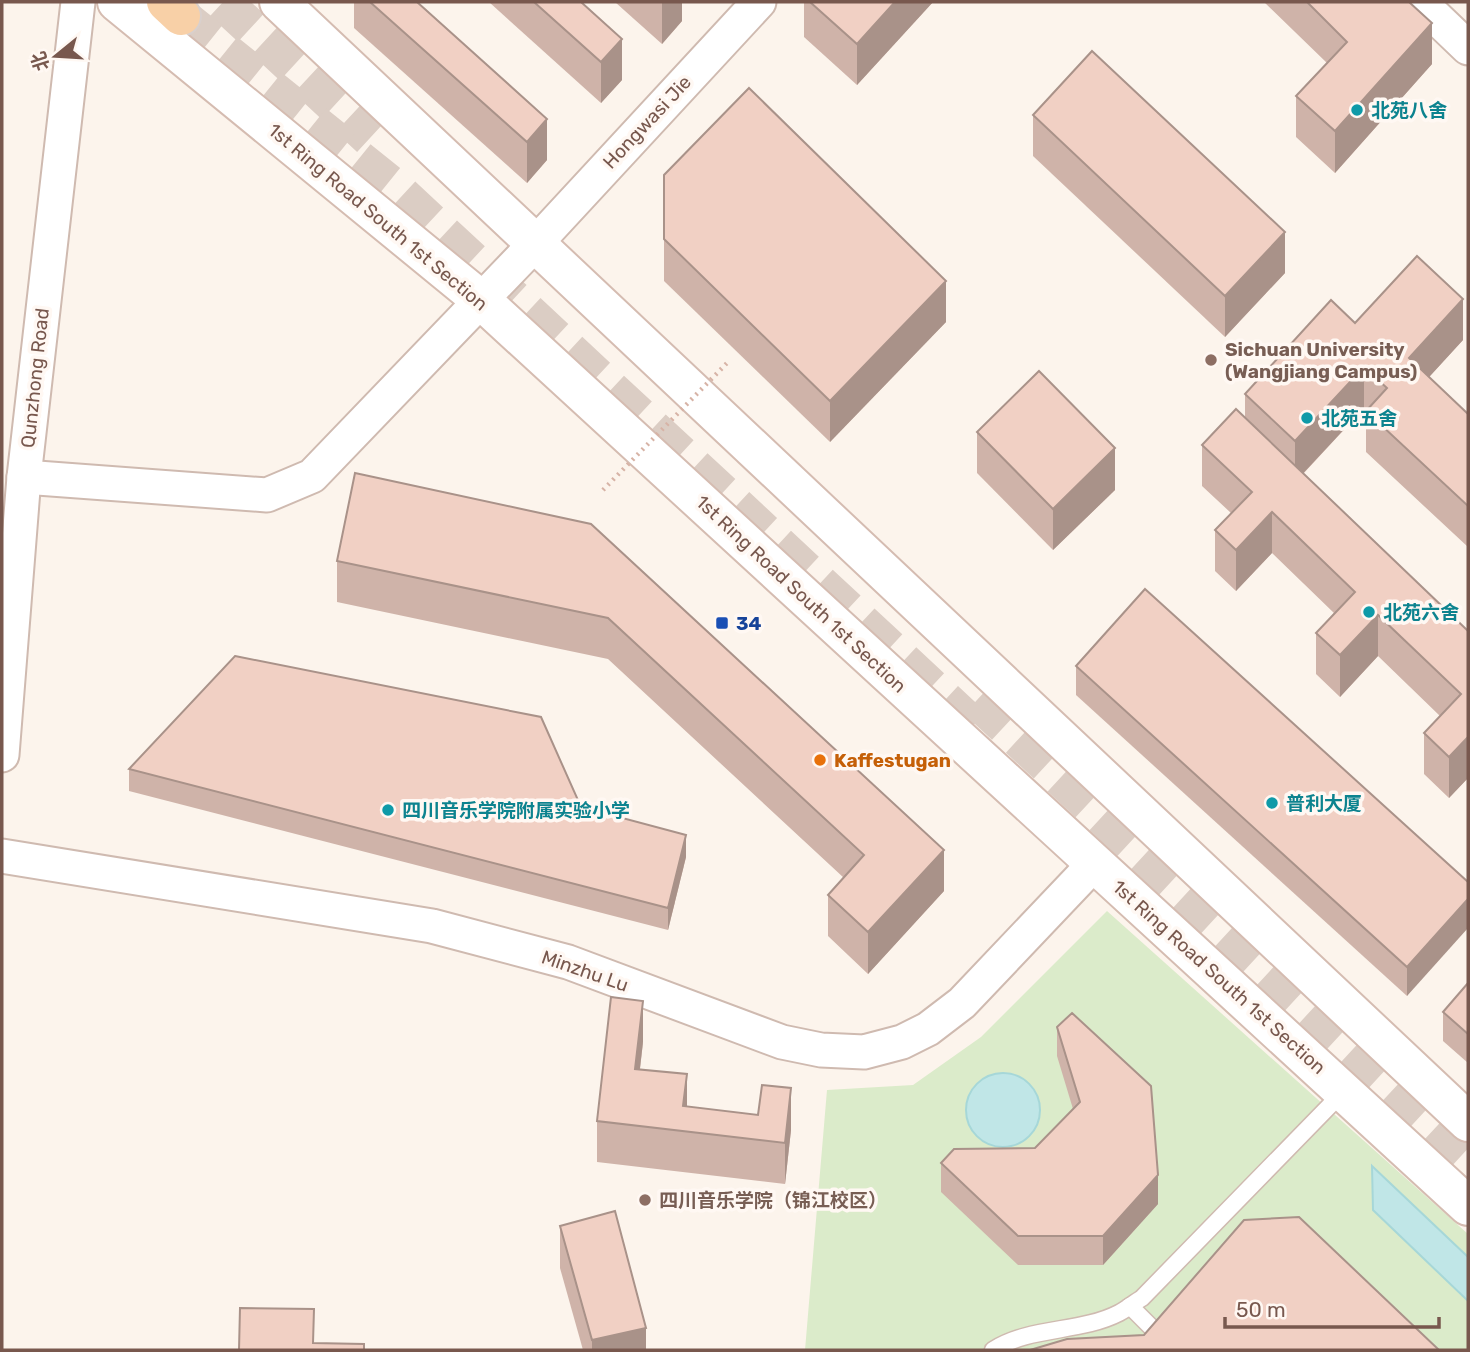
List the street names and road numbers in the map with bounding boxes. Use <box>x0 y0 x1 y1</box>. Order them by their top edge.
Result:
street label: Hongwasi Jie <box>598 71 696 173</box>
street label: 1st Ring Road South 1st Section <box>264 118 492 316</box>
street label: Qunzhong Road <box>16 307 54 449</box>
street label: 1st Ring Road South 1st Section <box>691 490 911 698</box>
street label: 1st Ring Road South 1st Section <box>1108 875 1330 1079</box>
street label: Minzhu Lu <box>539 945 631 997</box>

